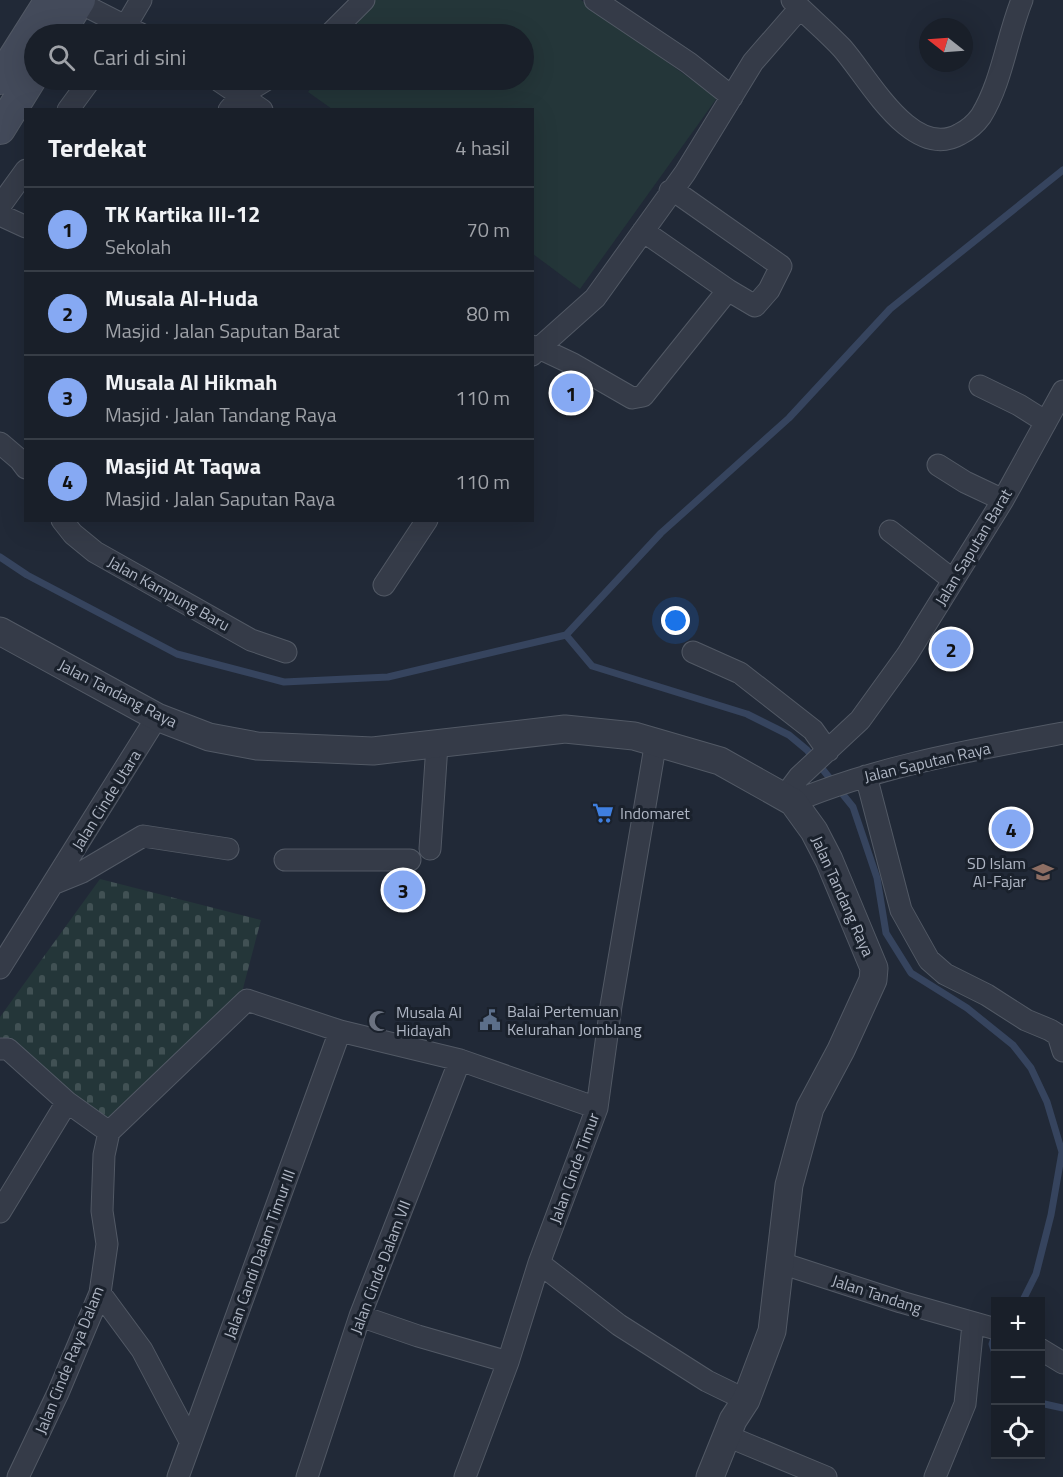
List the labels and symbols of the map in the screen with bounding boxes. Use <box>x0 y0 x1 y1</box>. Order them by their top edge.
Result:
north arrow <box>919 18 973 72</box>
pin: 1 <box>552 370 590 416</box>
street label: Jalan Saputan Barat <box>928 484 1018 610</box>
street label: Jalan Kampung Baru <box>104 550 234 636</box>
your location <box>661 606 690 635</box>
pin: 2 <box>932 626 970 672</box>
street label: Jalan Tandang Raya <box>55 653 181 733</box>
street label: Jalan Saputan Raya <box>861 736 993 788</box>
street label: Jalan Cinde Utara <box>65 745 147 855</box>
supermarket icon: Indomaret <box>591 801 615 825</box>
place label: Indomaret <box>620 801 690 825</box>
pin: 4 <box>992 806 1030 852</box>
street label: Jalan Tandang Raya <box>806 832 880 960</box>
place label: SD Islam Al-Fajar <box>967 851 1026 893</box>
school or university icon: SD Islam Al-Fajar <box>1031 860 1055 884</box>
pin: 3 <box>384 868 422 912</box>
place label: Balai Pertemuan Kelurahan Jomblang <box>507 999 642 1041</box>
place label: Musala Al Hidayah <box>396 1000 462 1042</box>
public building icon: Balai Pertemuan Kelurahan Jomblang <box>478 1008 502 1032</box>
mosque icon: Musala Al Hidayah <box>367 1009 391 1033</box>
street label: Jalan Cinde Timur <box>543 1109 605 1227</box>
street label: Jalan Candi Dalam Timur III <box>217 1166 301 1342</box>
street label: Jalan Cinde Dalam VII <box>343 1197 417 1337</box>
street label: Jalan Tandang <box>829 1268 925 1320</box>
street label: Jalan Cinde Raya Dalam <box>28 1282 110 1438</box>

